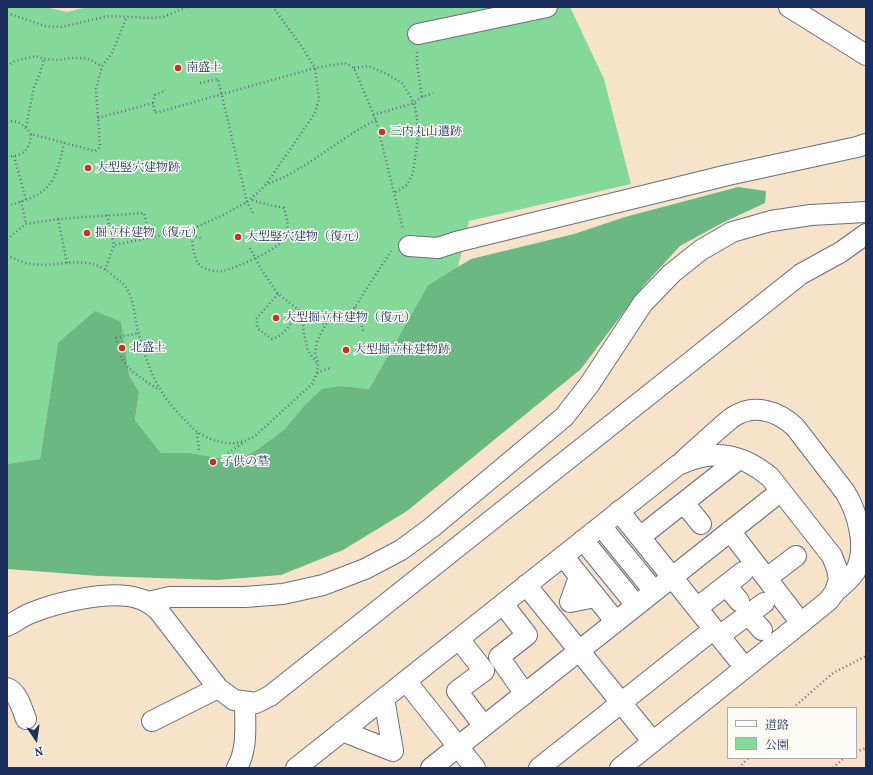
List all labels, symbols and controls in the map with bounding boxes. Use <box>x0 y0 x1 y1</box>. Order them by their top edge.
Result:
place label: 南盛土 <box>186 61 222 75</box>
marker: 南盛土 <box>173 63 183 73</box>
place label: 三内丸山遺跡 <box>390 125 462 139</box>
marker: 三内丸山遺跡 <box>377 127 387 137</box>
place label: 大型竪穴建物跡 <box>96 161 180 175</box>
marker: 大型竪穴建物跡 <box>83 163 93 173</box>
place label: 掘立柱建物（復元） <box>95 226 203 240</box>
marker: 掘立柱建物（復元） <box>82 228 92 238</box>
place label: 大型竪穴建物（復元） <box>246 230 366 244</box>
marker: 大型竪穴建物（復元） <box>233 232 243 242</box>
place label: 大型掘立柱建物（復元） <box>284 311 416 325</box>
marker: 大型掘立柱建物（復元） <box>271 313 281 323</box>
place label: 北盛土 <box>130 341 166 355</box>
marker: 北盛土 <box>117 343 127 353</box>
place label: 大型掘立柱建物跡 <box>354 343 450 357</box>
marker: 大型掘立柱建物跡 <box>341 345 351 355</box>
place label: 子供の墓 <box>221 455 269 469</box>
marker: 子供の墓 <box>208 457 218 467</box>
legend <box>727 707 857 759</box>
text: 道路 <box>765 718 789 732</box>
north arrow <box>16 719 56 759</box>
text: 公園 <box>765 738 789 752</box>
text: N <box>33 744 44 758</box>

